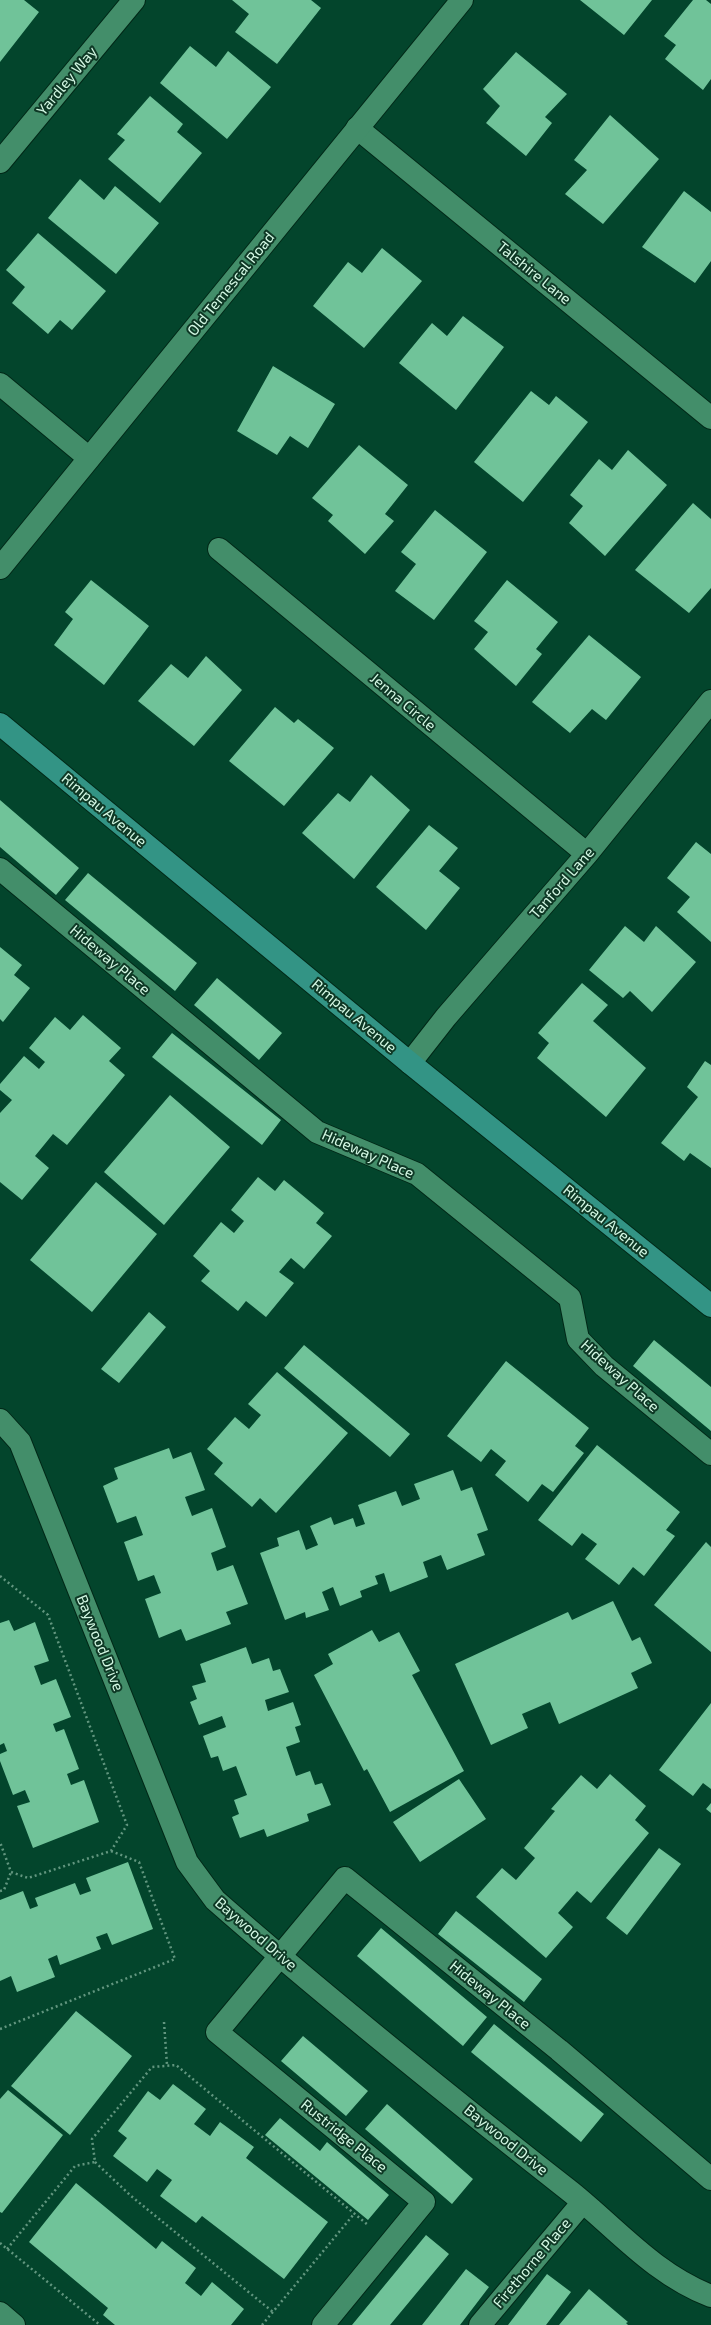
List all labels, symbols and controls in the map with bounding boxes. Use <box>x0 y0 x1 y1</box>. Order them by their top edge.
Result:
street label: Yardley Way <box>33 43 101 119</box>
street label: Old Temescal Road <box>184 229 278 339</box>
street label: Talshire Lane <box>493 238 575 308</box>
street label: Jenna Circle <box>367 669 439 735</box>
street label: Rimpau Avenue <box>58 769 150 851</box>
street label: Tanford Lane <box>526 844 598 922</box>
street label: Hideway Place <box>66 921 154 999</box>
street label: Rimpau Avenue <box>308 975 400 1057</box>
street label: Hideway Place <box>319 1126 417 1182</box>
street label: Rimpau Avenue <box>559 1181 653 1261</box>
street label: Hideway Place <box>577 1336 663 1416</box>
street label: Baywood Drive <box>72 1592 128 1694</box>
street label: Baywood Drive <box>211 1894 301 1974</box>
street label: Hideway Place <box>446 1957 534 2033</box>
street label: Rustridge Place <box>297 2096 391 2176</box>
street label: Baywood Drive <box>461 2101 551 2179</box>
street label: Firethorne Place <box>489 2214 575 2312</box>

